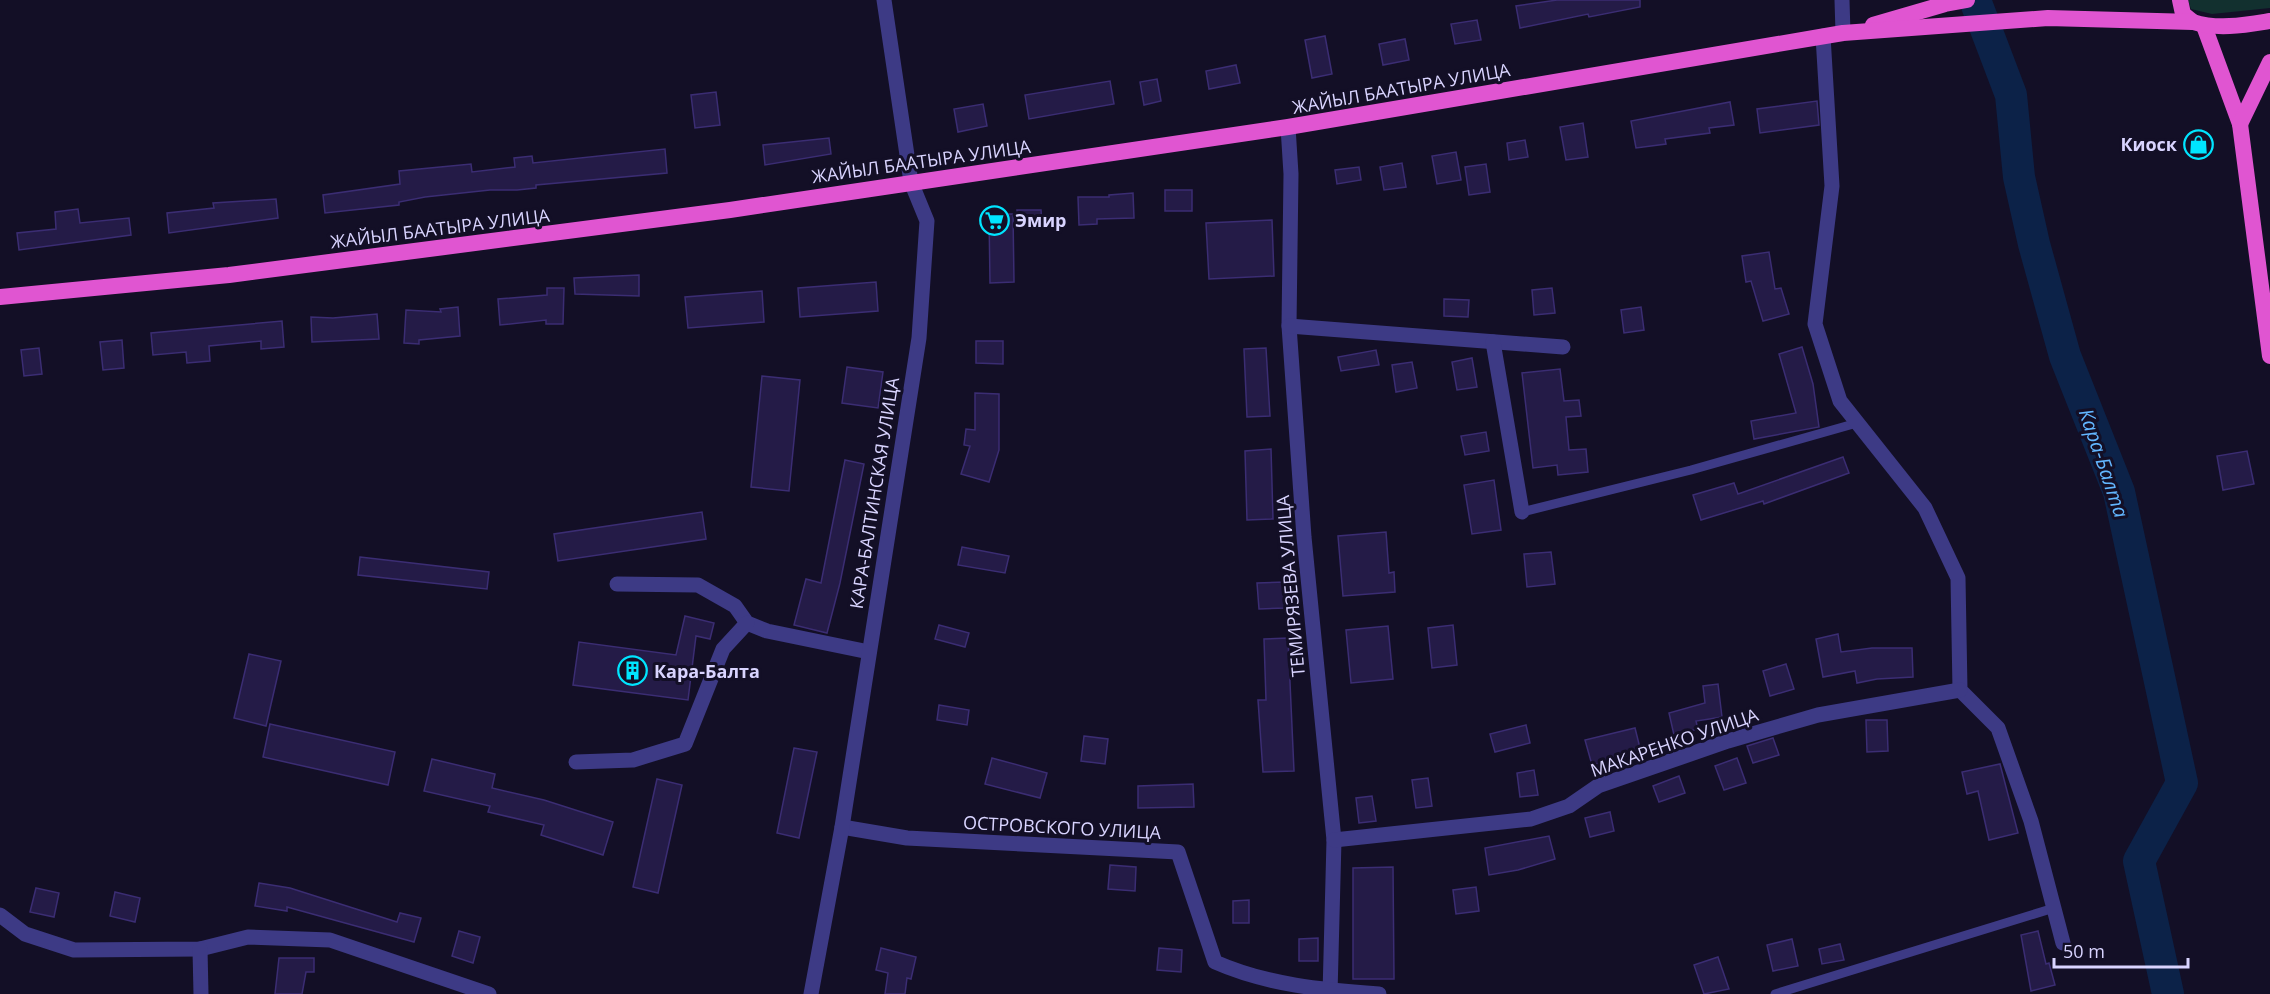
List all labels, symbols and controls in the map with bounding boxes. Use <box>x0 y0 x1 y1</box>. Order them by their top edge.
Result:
street label: ЖАЙЫЛ БААТЫРА УЛИЦА <box>1290 57 1512 119</box>
shop icon: Киоск <box>2182 128 2214 160</box>
place label: Киоск <box>2120 132 2178 156</box>
street label: ЖАЙЫЛ БААТЫРА УЛИЦА <box>810 134 1033 188</box>
street label: ЖАЙЫЛ БААТЫРА УЛИЦА <box>329 203 552 253</box>
supermarket icon: Эмир <box>978 204 1010 236</box>
place label: Эмир <box>1015 208 1067 232</box>
street label: КАРА-БАЛТИНСКАЯ УЛИЦА <box>844 375 904 611</box>
water label: Кара-Балта <box>2073 405 2135 521</box>
street label: ТЕМИРЯЗЕВА УЛИЦА <box>1270 494 1310 678</box>
building icon: Кара-Балта <box>617 655 649 687</box>
place label: Кара-Балта <box>654 659 760 683</box>
street label: МАКАРЕНКО УЛИЦА <box>1587 702 1762 782</box>
street label: ОСТРОВСКОГО УЛИЦА <box>962 810 1162 844</box>
scale bar <box>2054 931 2188 969</box>
text: 50 m <box>2063 939 2105 963</box>

